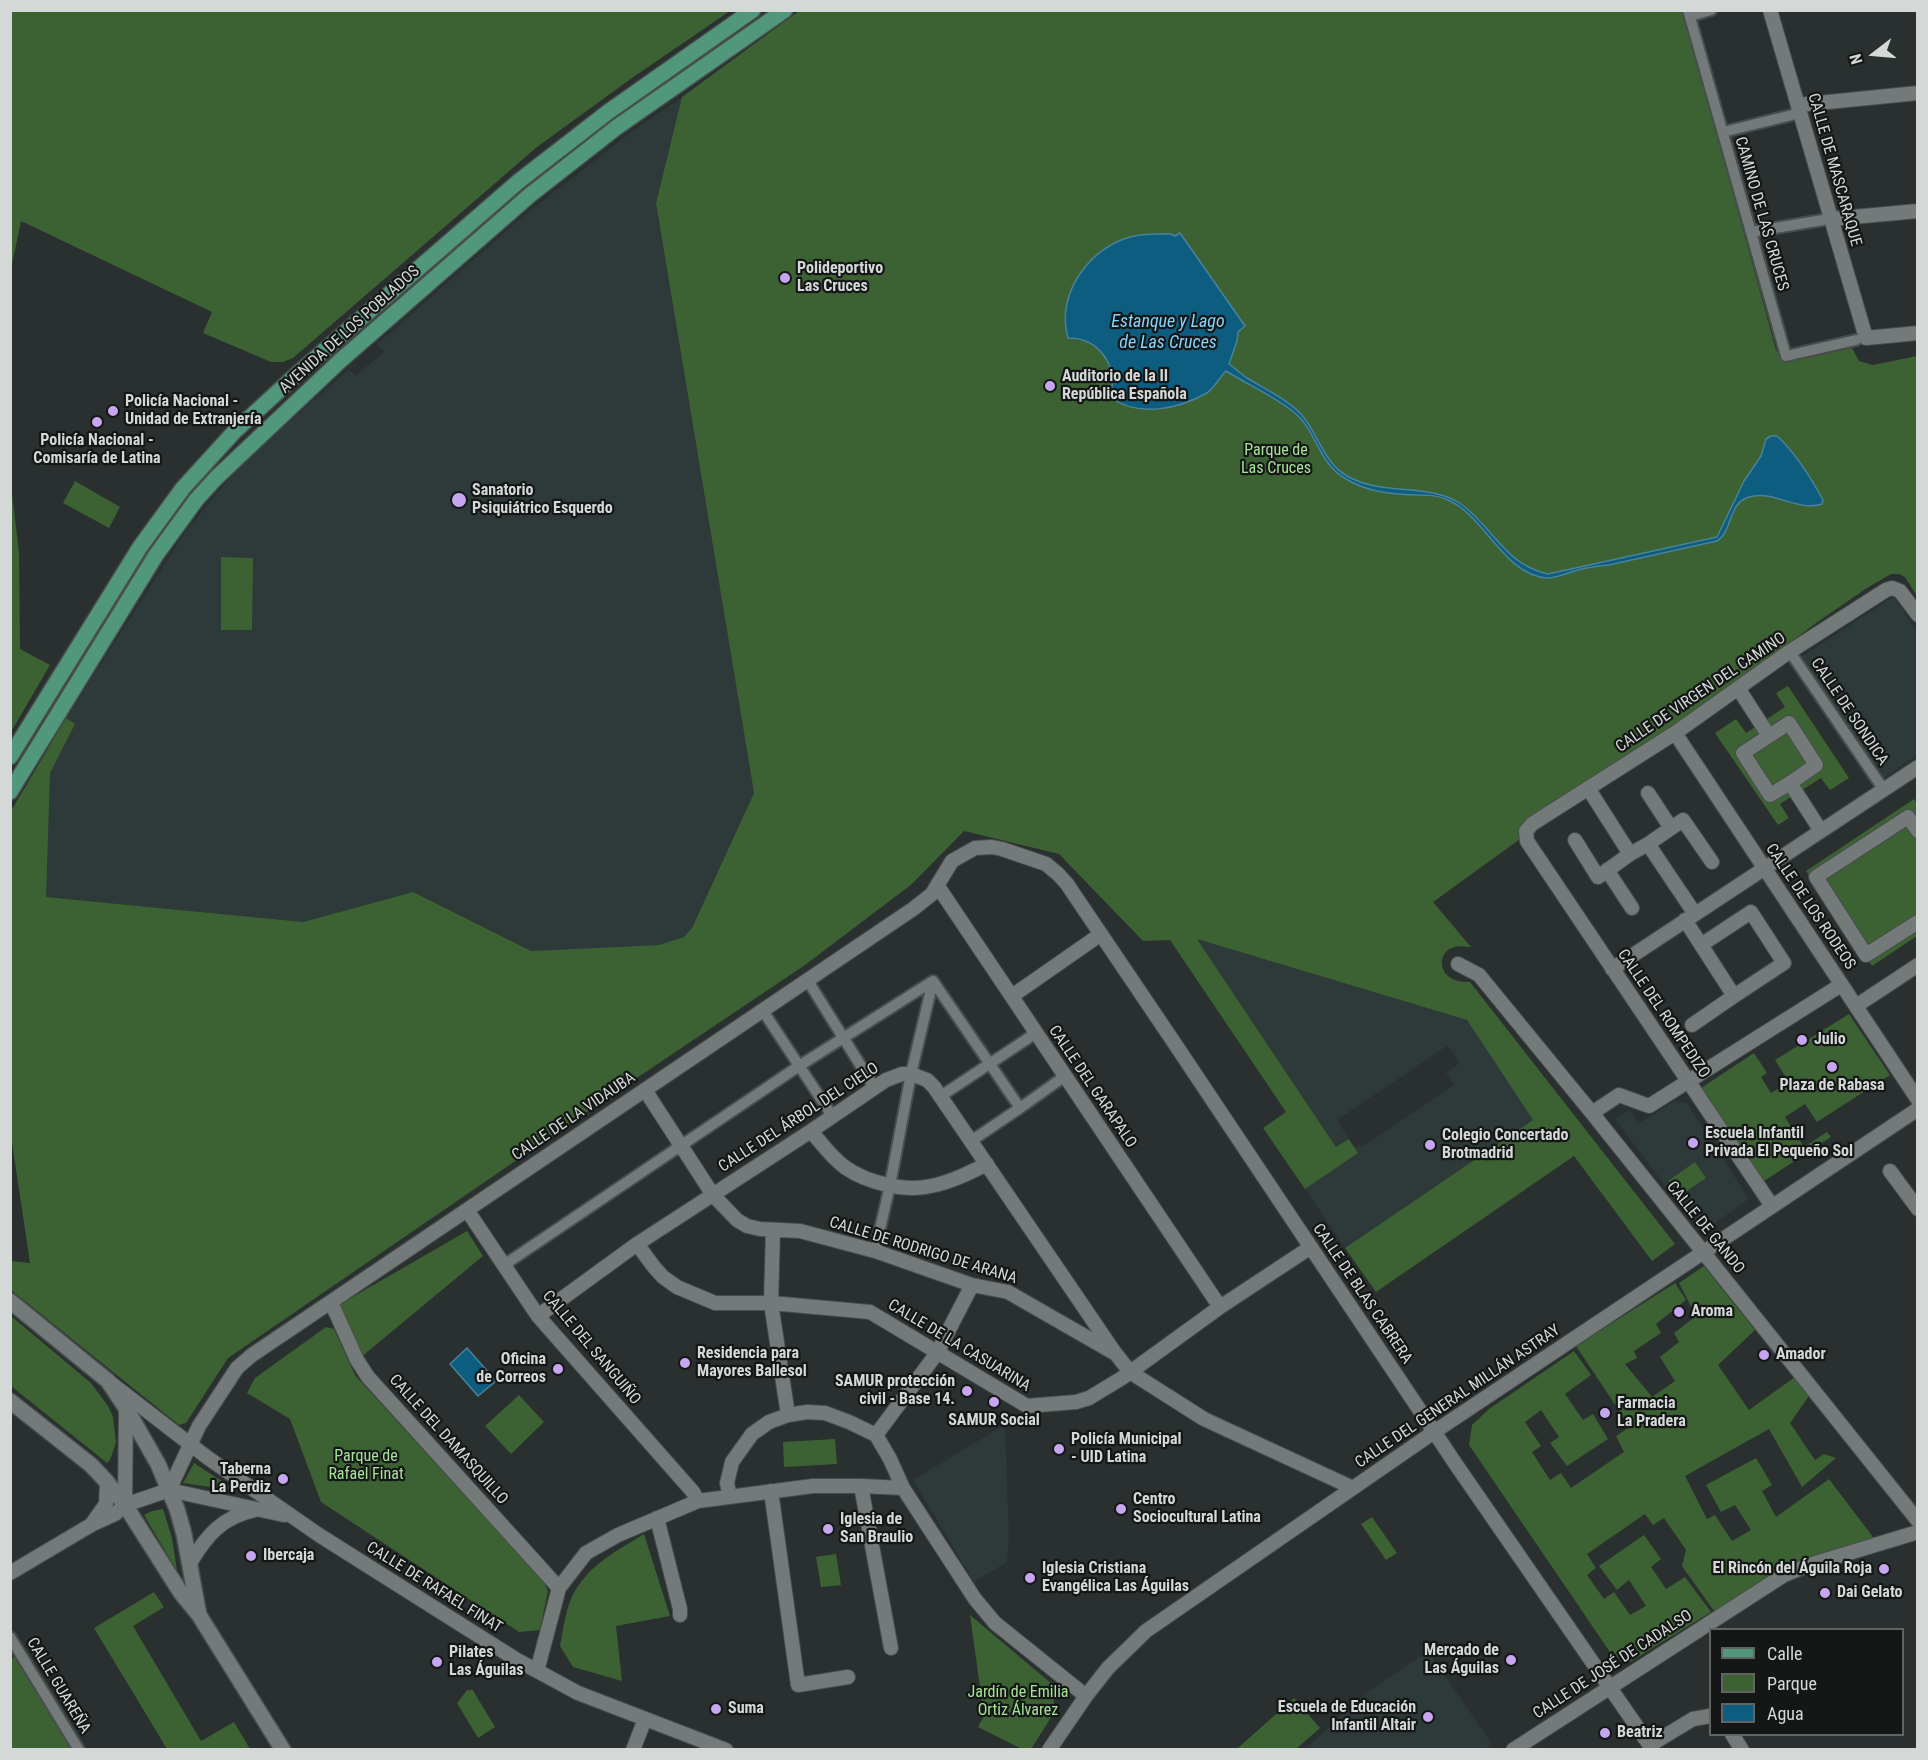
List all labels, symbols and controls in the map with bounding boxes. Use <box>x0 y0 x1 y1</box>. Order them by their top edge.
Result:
north arrow <box>1844 24 1904 84</box>
text: N <box>1846 52 1867 66</box>
street label: CALLE DE MASCARAQUE <box>1803 91 1865 249</box>
street label: CAMINO DE LAS CRUCES <box>1730 135 1792 293</box>
place label: Polideportivo Las Cruces <box>797 259 883 297</box>
street label: AVENIDA DE LOS POBLADOS <box>276 262 424 398</box>
marker: Polideportivo Las Cruces <box>778 271 792 285</box>
water label: Estanque y Lago de Las Cruces <box>1111 311 1225 354</box>
place label: Auditorio de la II República Española <box>1062 367 1187 405</box>
marker: Auditorio de la II República Española <box>1043 379 1057 393</box>
place label: Policía Nacional - Unidad de Extranjería <box>125 392 261 430</box>
marker: Policía Nacional - Unidad de Extranjería <box>106 404 120 418</box>
marker: Policía Nacional - Comisaría de Latina <box>90 415 104 429</box>
place label: Policía Nacional - Comisaría de Latina <box>33 431 161 469</box>
park label: Parque de Las Cruces <box>1241 441 1311 479</box>
place label: Sanatorio Psiquiátrico Esquerdo <box>472 481 613 519</box>
marker: Sanatorio Psiquiátrico Esquerdo <box>450 491 468 509</box>
street label: CALLE DE VIRGEN DEL CAMINO <box>1612 629 1790 757</box>
street label: CALLE DE SONDICA <box>1806 655 1892 769</box>
street label: CALLE DE LOS RODEOS <box>1761 840 1859 974</box>
street label: CALLE DEL ROMPEDIZO <box>1613 946 1713 1082</box>
street label: CALLE DEL GARAPALO <box>1044 1022 1140 1152</box>
place label: Julio <box>1814 1030 1846 1050</box>
marker: Julio <box>1795 1033 1809 1047</box>
street label: CALLE DEL ÁRBOL DEL CIELO <box>715 1059 883 1177</box>
marker: Plaza de Rabasa <box>1825 1060 1839 1074</box>
street label: CALLE DE LA VIDAUBA <box>509 1069 639 1165</box>
place label: Plaza de Rabasa <box>1779 1076 1885 1096</box>
place label: Escuela Infantil Privada El Pequeño Sol <box>1705 1124 1853 1162</box>
place label: Colegio Concertado Brotmadrid <box>1442 1126 1568 1164</box>
marker: Escuela Infantil Privada El Pequeño Sol <box>1686 1136 1700 1150</box>
marker: Colegio Concertado Brotmadrid <box>1423 1138 1437 1152</box>
street label: CALLE DE GANDO <box>1662 1178 1748 1278</box>
street label: CALLE DE RODRIGO DE ARANA <box>827 1213 1019 1289</box>
street label: CALLE DE BLAS CABRERA <box>1308 1220 1416 1368</box>
street label: CALLE DEL SANGUIÑO <box>538 1287 644 1409</box>
street label: CALLE DE LA CASUARINA <box>884 1296 1034 1396</box>
place label: Aroma <box>1691 1302 1733 1322</box>
marker: Aroma <box>1672 1305 1686 1319</box>
street label: CALLE DEL GENERAL MILLÁN ASTRAY <box>1352 1321 1564 1473</box>
place label: Residencia para Mayores Ballesol <box>697 1344 807 1382</box>
place label: Amador <box>1776 1345 1826 1365</box>
marker: Amador <box>1757 1348 1771 1362</box>
place label: Oficina de Correos <box>476 1350 546 1388</box>
marker: Residencia para Mayores Ballesol <box>678 1356 692 1370</box>
marker: Oficina de Correos <box>551 1362 565 1376</box>
street label: CALLE DEL DAMASQUILLO <box>385 1371 511 1509</box>
place label: SAMUR protección civil - Base 14. <box>835 1372 955 1410</box>
marker: SAMUR protección civil - Base 14. <box>960 1384 974 1398</box>
place label: Farmacia La Pradera <box>1617 1394 1686 1432</box>
marker: SAMUR Social <box>987 1395 1001 1409</box>
marker: Farmacia La Pradera <box>1598 1406 1612 1420</box>
place label: SAMUR Social <box>948 1411 1040 1431</box>
place label: Policía Municipal - UID Latina <box>1071 1430 1182 1468</box>
marker: Policía Municipal - UID Latina <box>1052 1442 1066 1456</box>
park label: Parque de Rafael Finat <box>328 1447 404 1485</box>
place label: Taberna La Perdiz <box>211 1460 271 1498</box>
marker: Taberna La Perdiz <box>276 1472 290 1486</box>
place label: Centro Sociocultural Latina <box>1133 1490 1261 1528</box>
marker: Centro Sociocultural Latina <box>1114 1502 1128 1516</box>
place label: Iglesia de San Braulio <box>840 1510 913 1548</box>
marker: Iglesia de San Braulio <box>821 1522 835 1536</box>
street label: CALLE DE RAFAEL FINAT <box>362 1538 506 1638</box>
place label: Ibercaja <box>263 1546 314 1566</box>
marker: Ibercaja <box>244 1549 258 1563</box>
place label: Iglesia Cristiana Evangélica Las Águilas <box>1042 1559 1189 1597</box>
place label: El Rincón del Águila Roja <box>1712 1559 1872 1579</box>
marker: El Rincón del Águila Roja <box>1877 1562 1891 1576</box>
marker: Iglesia Cristiana Evangélica Las Águilas <box>1023 1571 1037 1585</box>
place label: Dai Gelato <box>1837 1583 1903 1603</box>
marker: Dai Gelato <box>1818 1586 1832 1600</box>
street label: CALLE DE JOSÉ DE CADALSO <box>1530 1606 1696 1724</box>
legend <box>1709 1628 1904 1736</box>
street label: CALLE GUAREÑA <box>22 1635 94 1737</box>
place label: Mercado de Las Águilas <box>1424 1641 1499 1679</box>
place label: Pilates Las Águilas <box>449 1643 523 1681</box>
text: Calle <box>1767 1643 1803 1664</box>
marker: Mercado de Las Águilas <box>1504 1653 1518 1667</box>
marker: Pilates Las Águilas <box>430 1655 444 1669</box>
text: Parque <box>1767 1673 1817 1694</box>
park label: Jardín de Emilia Ortiz Álvarez <box>967 1683 1069 1721</box>
place label: Escuela de Educación Infantil Altair <box>1278 1698 1416 1736</box>
place label: Suma <box>728 1699 764 1719</box>
marker: Suma <box>709 1702 723 1716</box>
text: Agua <box>1767 1703 1804 1724</box>
marker: Escuela de Educación Infantil Altair <box>1421 1710 1435 1724</box>
place label: Beatriz <box>1617 1723 1663 1743</box>
marker: Beatriz <box>1598 1726 1612 1740</box>

